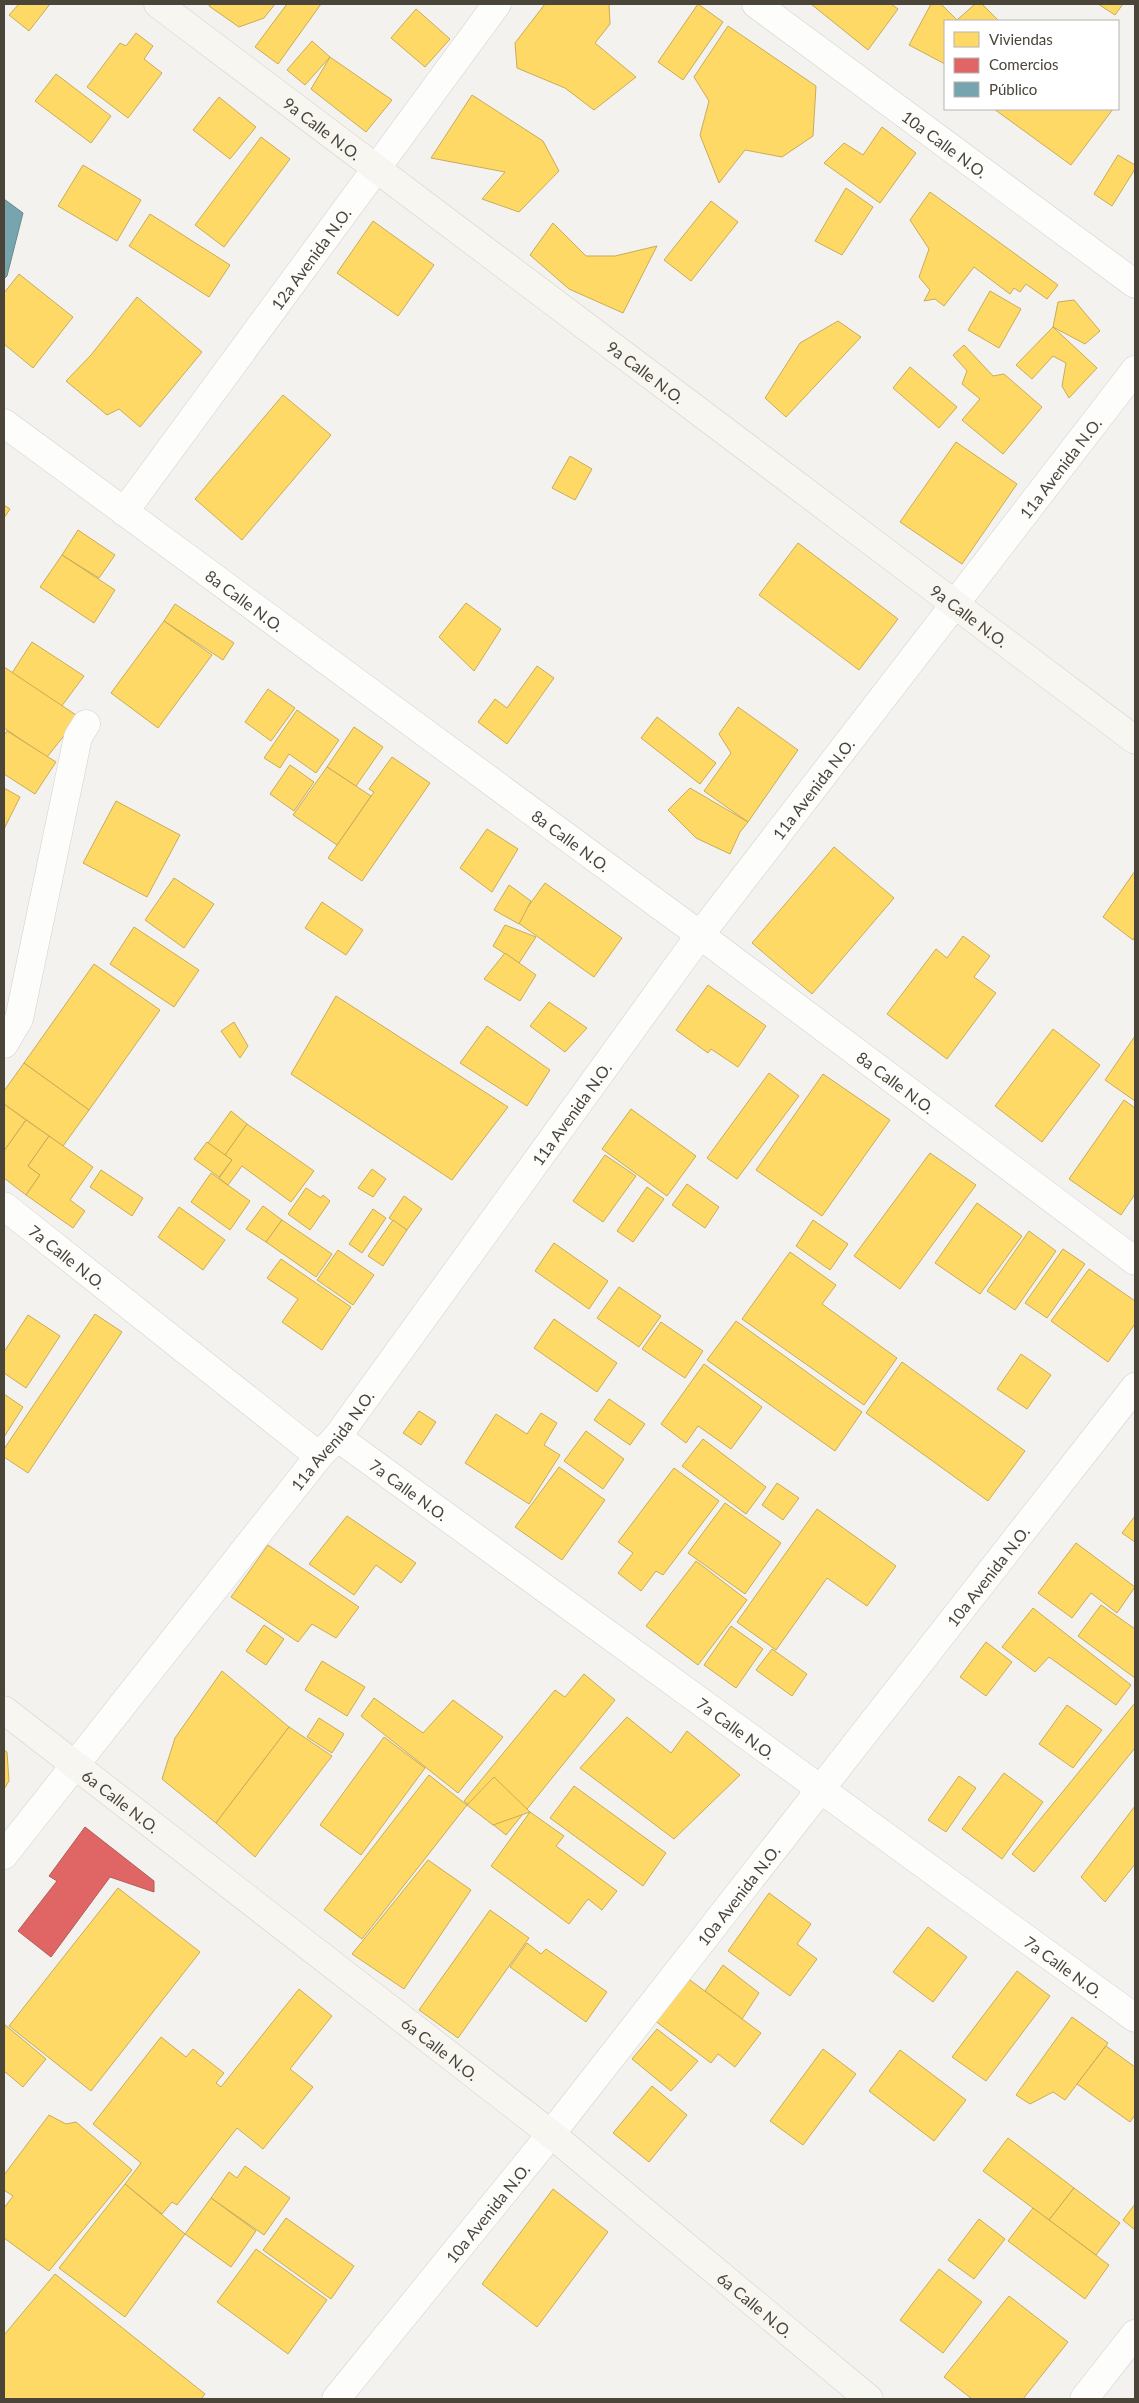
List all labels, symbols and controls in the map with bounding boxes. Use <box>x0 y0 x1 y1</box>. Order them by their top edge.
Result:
legend <box>944 20 1119 110</box>
text: Viviendas <box>989 30 1053 48</box>
text: Comercios <box>989 55 1059 73</box>
text: Público <box>989 80 1037 98</box>
street label: 9a Calle N.O. <box>280 93 365 163</box>
street label: 10a Calle N.O. <box>899 106 991 181</box>
street label: 12a Avenida N.O. <box>267 203 354 313</box>
street label: 9a Calle N.O. <box>604 336 688 407</box>
street label: 11a Avenida N.O. <box>1015 413 1105 522</box>
street label: 8a Calle N.O. <box>202 565 288 635</box>
street label: 9a Calle N.O. <box>927 580 1012 651</box>
street label: 11a Avenida N.O. <box>768 734 858 843</box>
street label: 8a Calle N.O. <box>528 805 614 875</box>
street label: 8a Calle N.O. <box>854 1047 939 1117</box>
street label: 11a Avenida N.O. <box>528 1058 615 1168</box>
street label: 7a Calle N.O. <box>26 1220 109 1292</box>
street label: 11a Avenida N.O. <box>286 1386 377 1494</box>
street label: 7a Calle N.O. <box>366 1455 452 1524</box>
street label: 10a Avenida N.O. <box>942 1522 1033 1630</box>
street label: 7a Calle N.O. <box>694 1693 779 1763</box>
street label: 6a Calle N.O. <box>79 1765 163 1836</box>
street label: 10a Avenida N.O. <box>693 1841 783 1949</box>
street label: 7a Calle N.O. <box>1021 1931 1107 2001</box>
street label: 6a Calle N.O. <box>398 2012 482 2084</box>
street label: 10a Avenida N.O. <box>441 2159 533 2266</box>
street label: 6a Calle N.O. <box>714 2267 797 2341</box>

